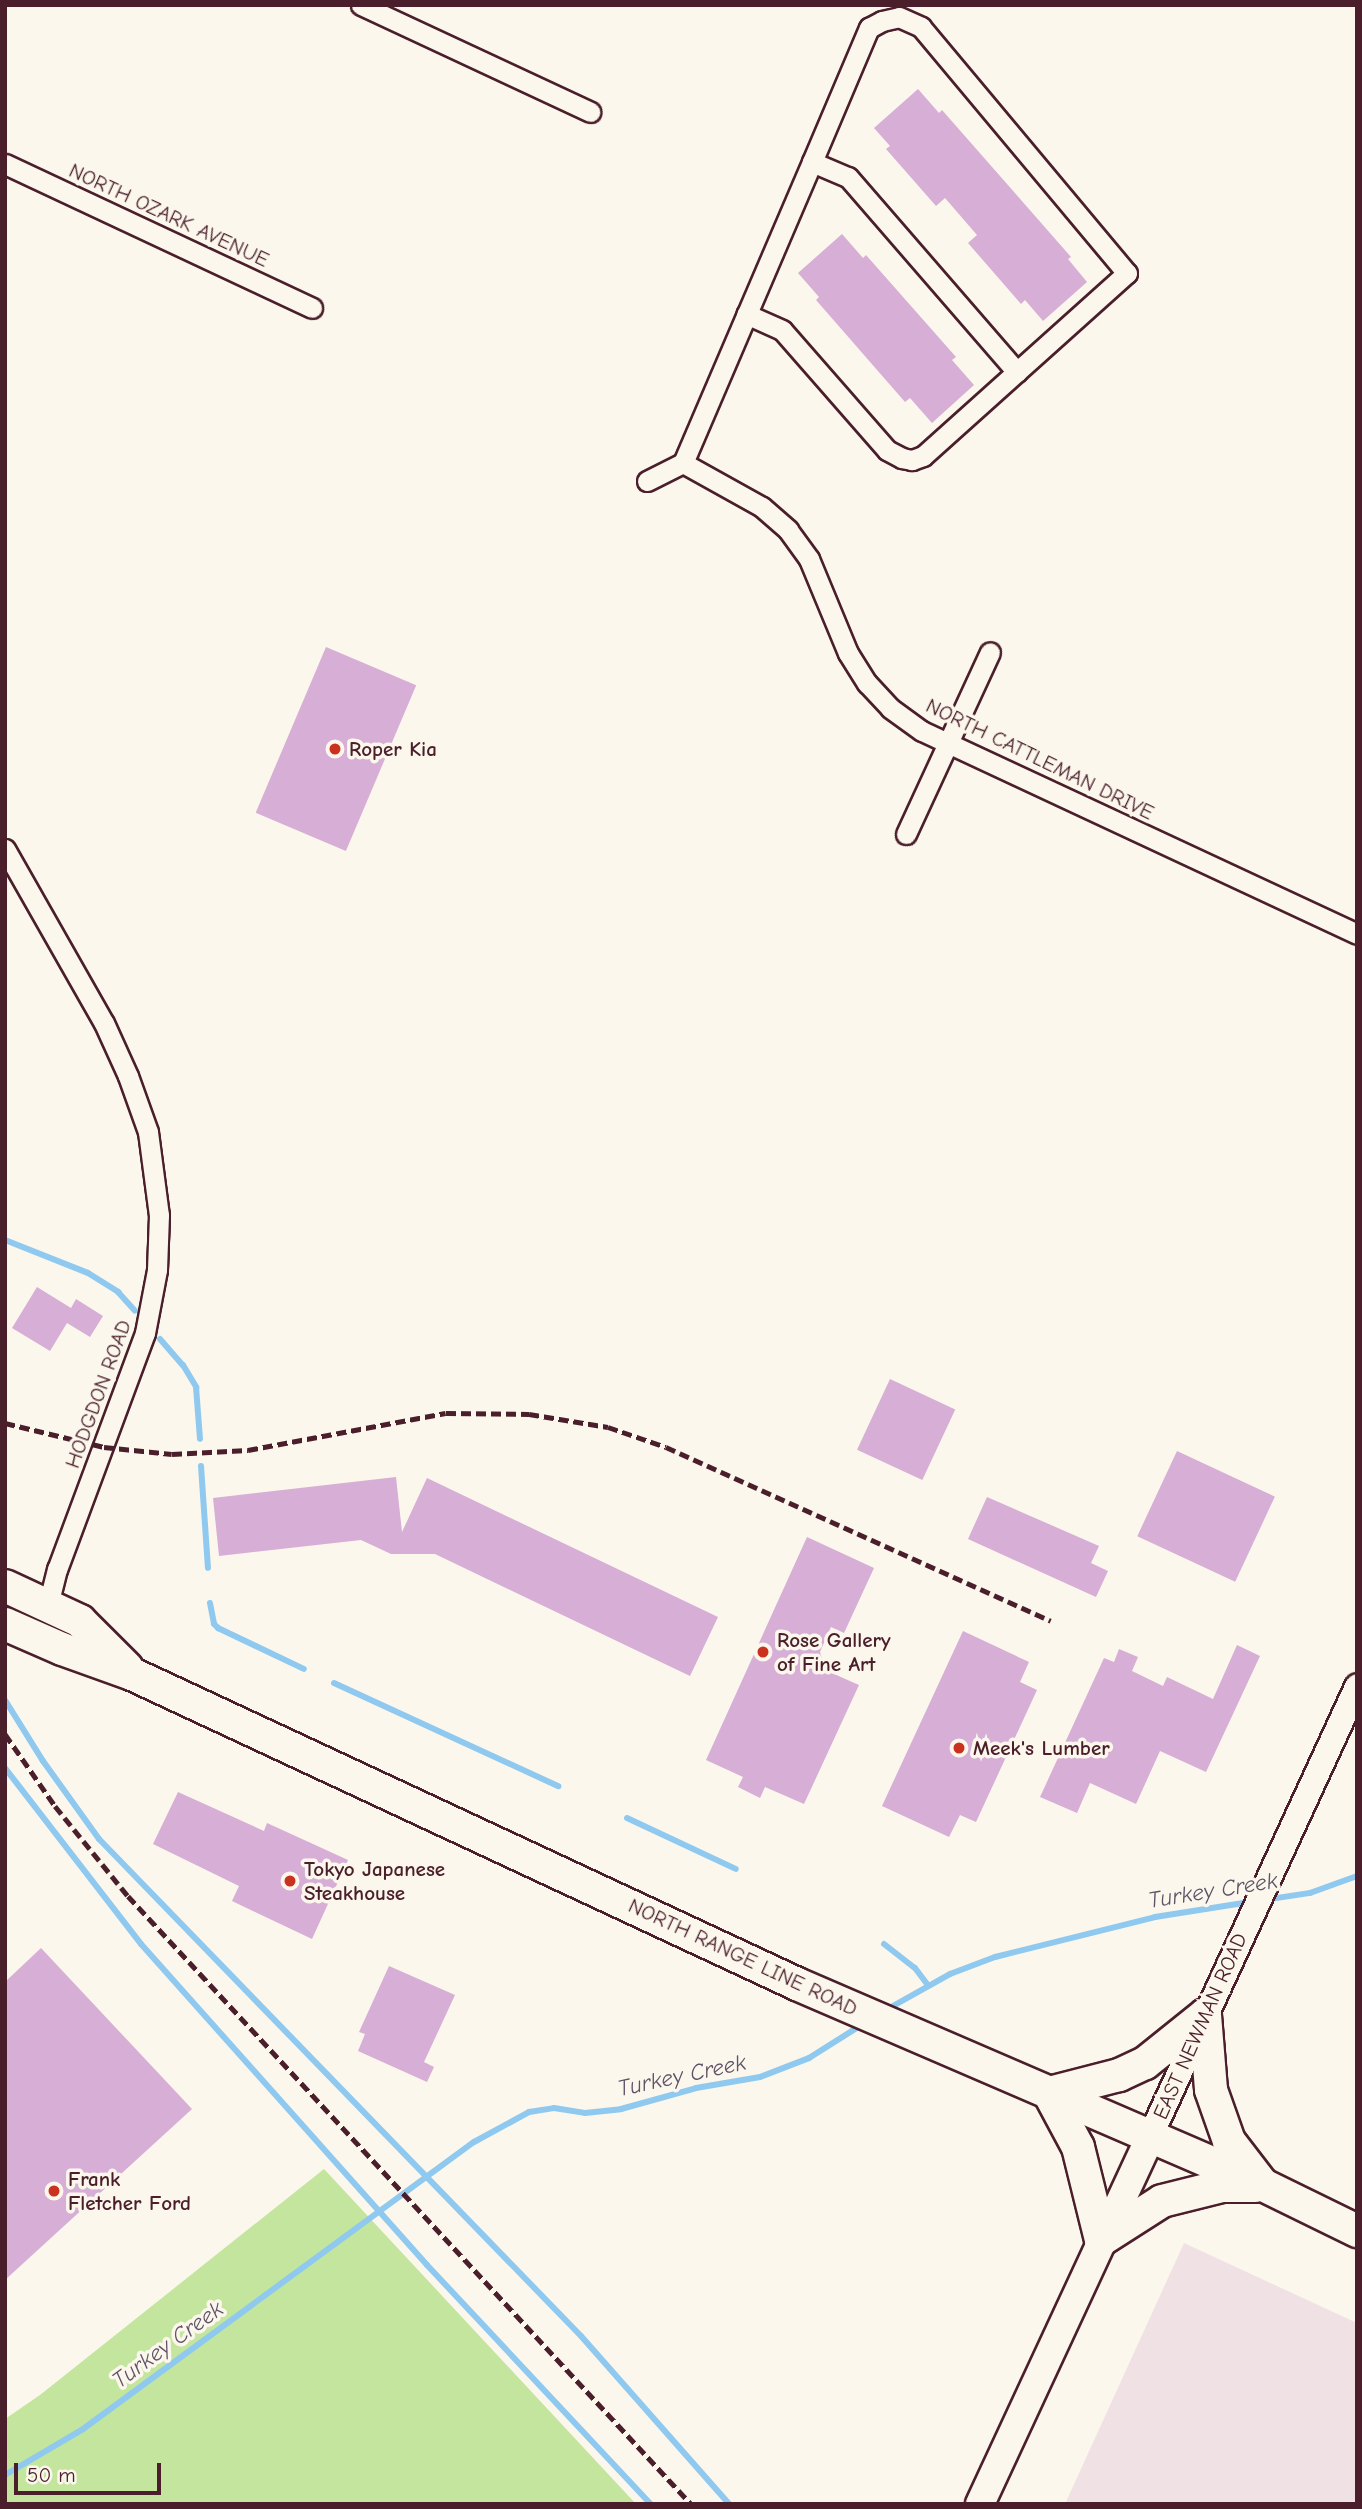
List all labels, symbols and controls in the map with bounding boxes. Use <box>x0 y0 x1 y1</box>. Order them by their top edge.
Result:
street label: NORTH OZARK AVENUE <box>65 158 273 272</box>
street label: NORTH CATTLEMAN DRIVE <box>922 693 1158 825</box>
place label: Roper Kia <box>349 736 437 762</box>
marker: Roper Kia <box>327 741 343 757</box>
street label: HODGDON ROAD <box>60 1316 136 1472</box>
place label: Rose Gallery of Fine Art <box>777 1627 891 1677</box>
marker: Rose Gallery of Fine Art <box>755 1644 771 1660</box>
place label: Meek's Lumber <box>973 1735 1110 1761</box>
marker: Meek's Lumber <box>951 1740 967 1756</box>
place label: Tokyo Japanese Steakhouse <box>304 1856 445 1906</box>
water label: Turkey Creek <box>1146 1867 1280 1915</box>
marker: Tokyo Japanese Steakhouse <box>282 1873 298 1889</box>
street label: NORTH RANGE LINE ROAD <box>624 1893 862 2021</box>
street label: EAST NEWMAN ROAD <box>1148 1929 1252 2123</box>
water label: Turkey Creek <box>615 2049 749 2103</box>
place label: Frank Fletcher Ford <box>68 2166 191 2216</box>
marker: Frank Fletcher Ford <box>46 2183 62 2199</box>
water label: Turkey Creek <box>107 2295 229 2395</box>
scale bar <box>18 2450 164 2494</box>
text: 50 m <box>27 2463 76 2487</box>

